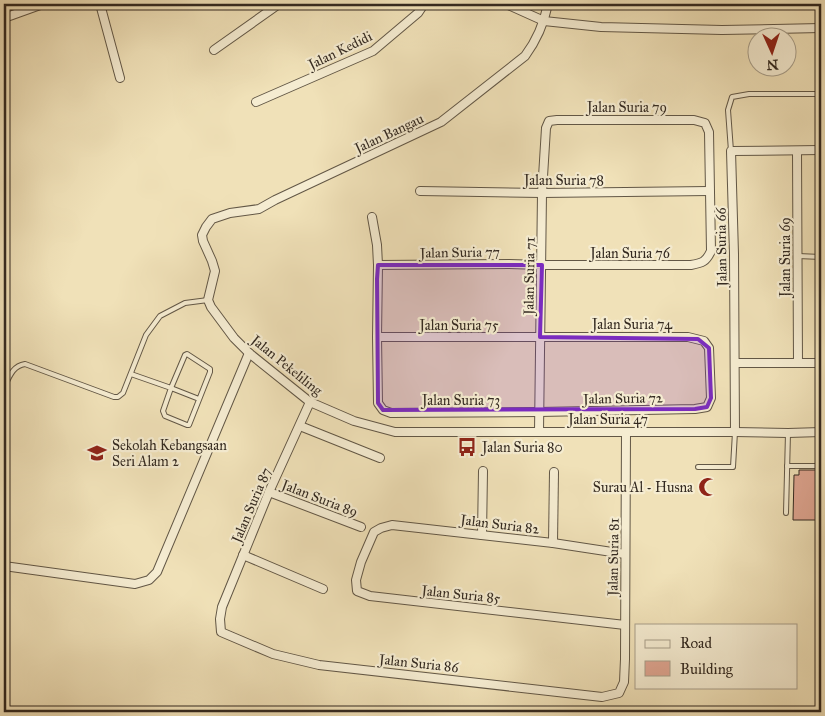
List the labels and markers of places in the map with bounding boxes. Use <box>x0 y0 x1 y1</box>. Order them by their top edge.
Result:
bus stop icon: Jalan Suria 80 <box>456 436 478 458</box>
place label: Sekolah Kebangsaan Seri Alam 2 <box>112 437 227 470</box>
place label: Jalan Suria 80 <box>480 439 563 457</box>
school or university icon: Sekolah Kebangsaan Seri Alam 2 <box>86 442 108 464</box>
mosque icon: Surau Al - Husna <box>697 476 719 498</box>
place label: Surau Al - Husna <box>593 479 693 496</box>

